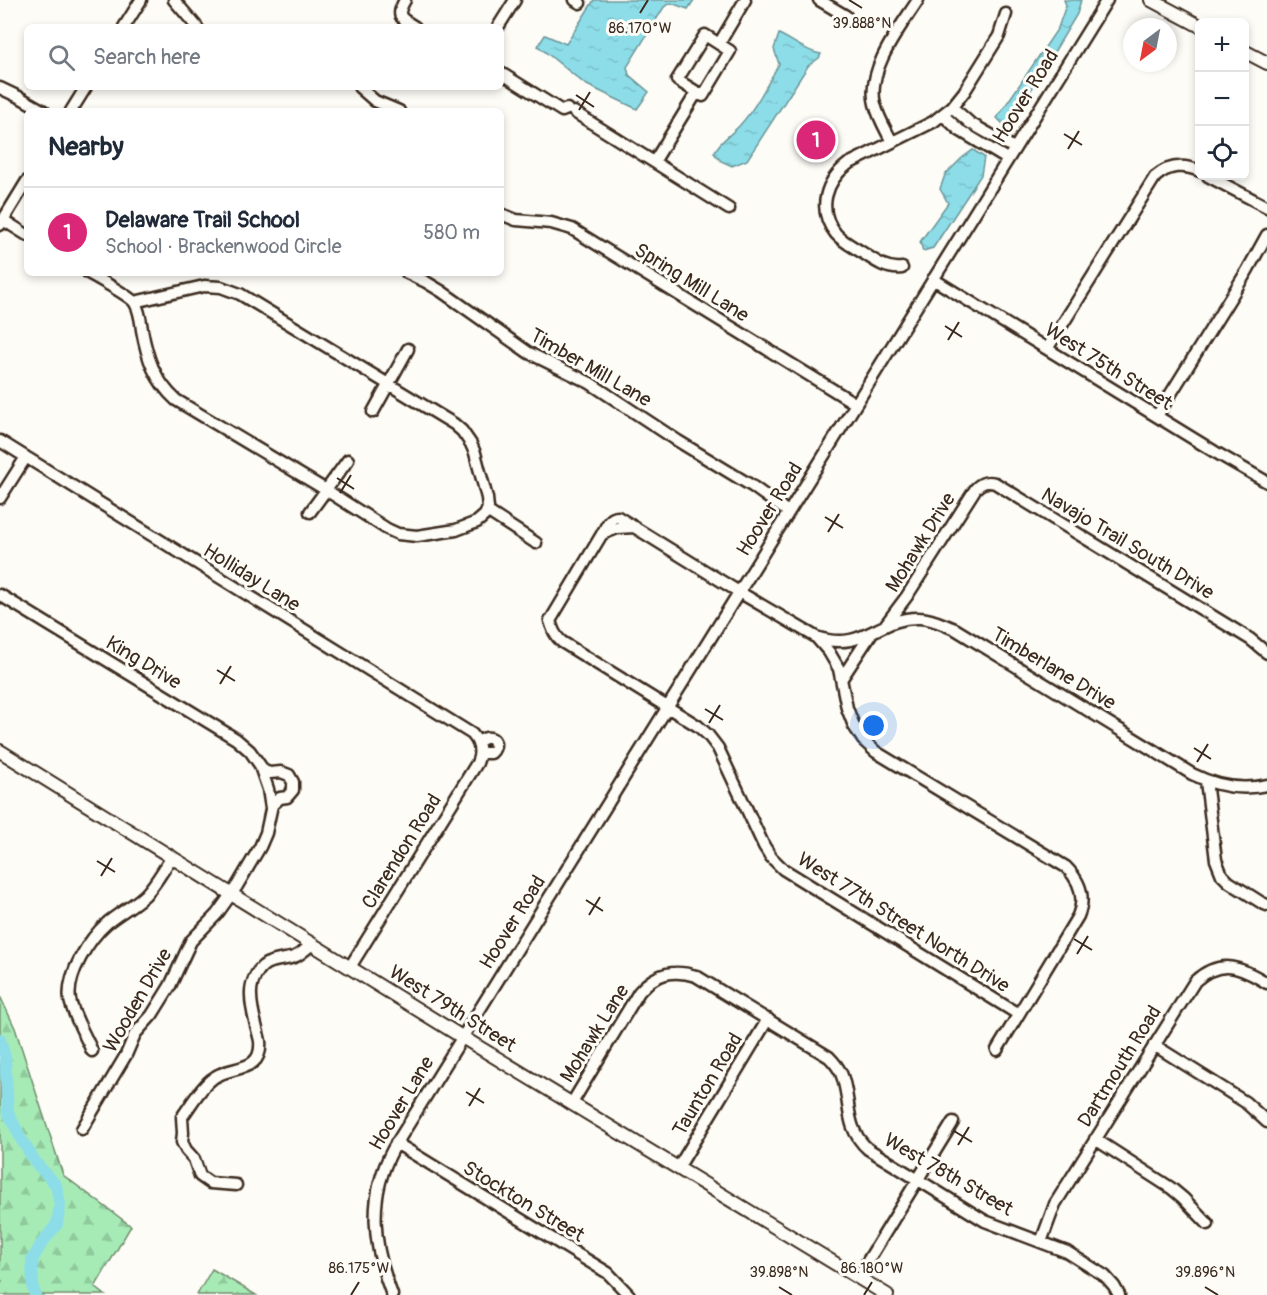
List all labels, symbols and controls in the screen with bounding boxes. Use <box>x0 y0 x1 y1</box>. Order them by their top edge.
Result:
text: 39.888°N <box>833 14 891 33</box>
north arrow <box>1123 18 1177 72</box>
map controls <box>1195 18 1249 180</box>
button: + <box>1195 18 1249 72</box>
text: 86.170°W <box>608 19 672 38</box>
search box <box>24 24 504 90</box>
icon: search <box>45 41 78 74</box>
text: Search here <box>93 43 200 71</box>
street label: Hoover Road <box>987 45 1064 148</box>
button: − <box>1195 72 1249 126</box>
pin: 1 <box>796 118 836 162</box>
button: locate <box>1195 126 1249 180</box>
text: Nearby <box>48 131 124 163</box>
text: Delaware Trail School <box>105 206 300 234</box>
text: 1 <box>64 220 71 245</box>
text: 580 m <box>423 220 480 245</box>
text: School · Brackenwood Circle <box>105 234 342 259</box>
street label: Spring Mill Lane <box>630 237 754 328</box>
street label: West 75th Street <box>1040 317 1178 416</box>
street label: Timber Mill Lane <box>526 323 656 412</box>
street label: Hoover Road <box>731 458 808 561</box>
street label: Navajo Trail South Drive <box>1037 482 1219 605</box>
street label: Mohawk Drive <box>880 488 961 597</box>
street label: Holliday Lane <box>199 538 305 617</box>
street label: Timberlane Drive <box>987 622 1120 715</box>
street label: King Drive <box>101 630 186 695</box>
your location <box>859 711 888 740</box>
street label: Clarendon Road <box>356 789 447 913</box>
street label: West 77th Street North Drive <box>793 847 1015 998</box>
street label: Hoover Road <box>474 871 551 974</box>
street label: Wooden Drive <box>98 943 177 1057</box>
street label: West 79th Street <box>385 959 522 1058</box>
street label: Mohawk Lane <box>554 979 635 1087</box>
street label: Dartmouth Road <box>1072 1001 1167 1132</box>
street label: Taunton Road <box>667 1028 748 1140</box>
street label: Hoover Lane <box>364 1051 439 1155</box>
street label: West 78th Street <box>880 1127 1019 1222</box>
street label: Stockton Street <box>458 1155 590 1248</box>
text: 86.175°W <box>329 1259 390 1278</box>
text: 86.180°W <box>841 1259 903 1278</box>
text: 39.898°N <box>750 1263 808 1282</box>
text: 39.896°N <box>1175 1263 1235 1282</box>

